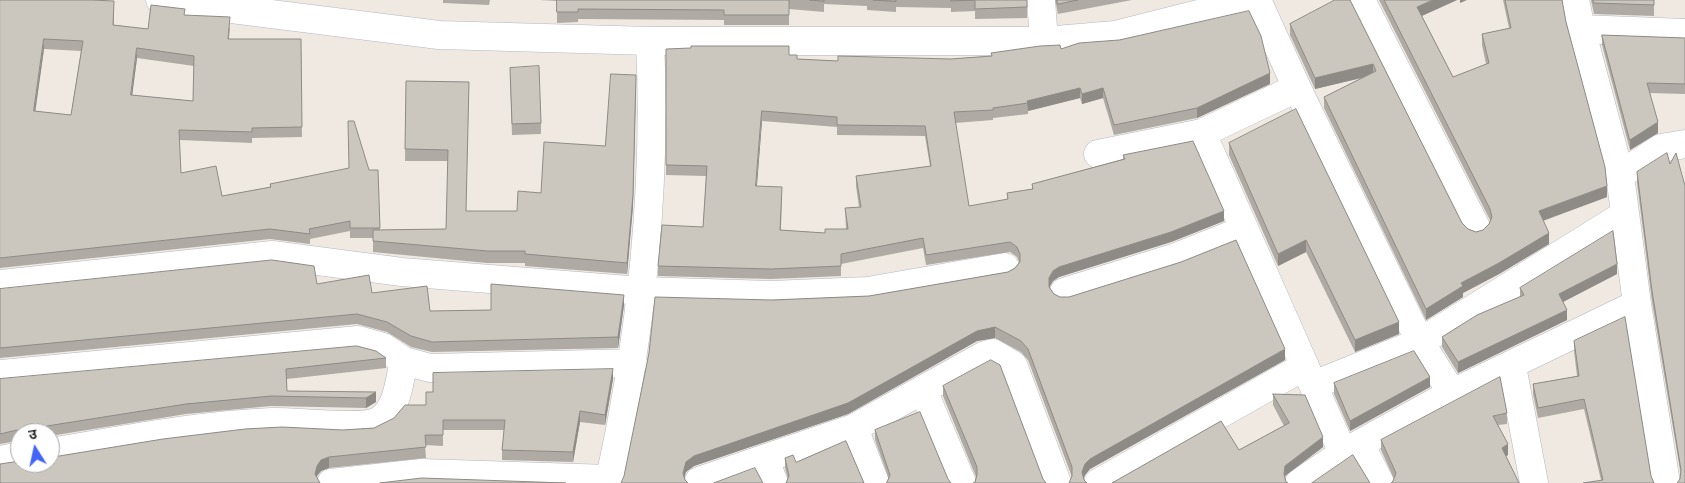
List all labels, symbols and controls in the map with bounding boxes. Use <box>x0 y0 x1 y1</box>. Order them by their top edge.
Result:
north arrow <box>10 423 60 473</box>
text: उ <box>27 425 38 443</box>

